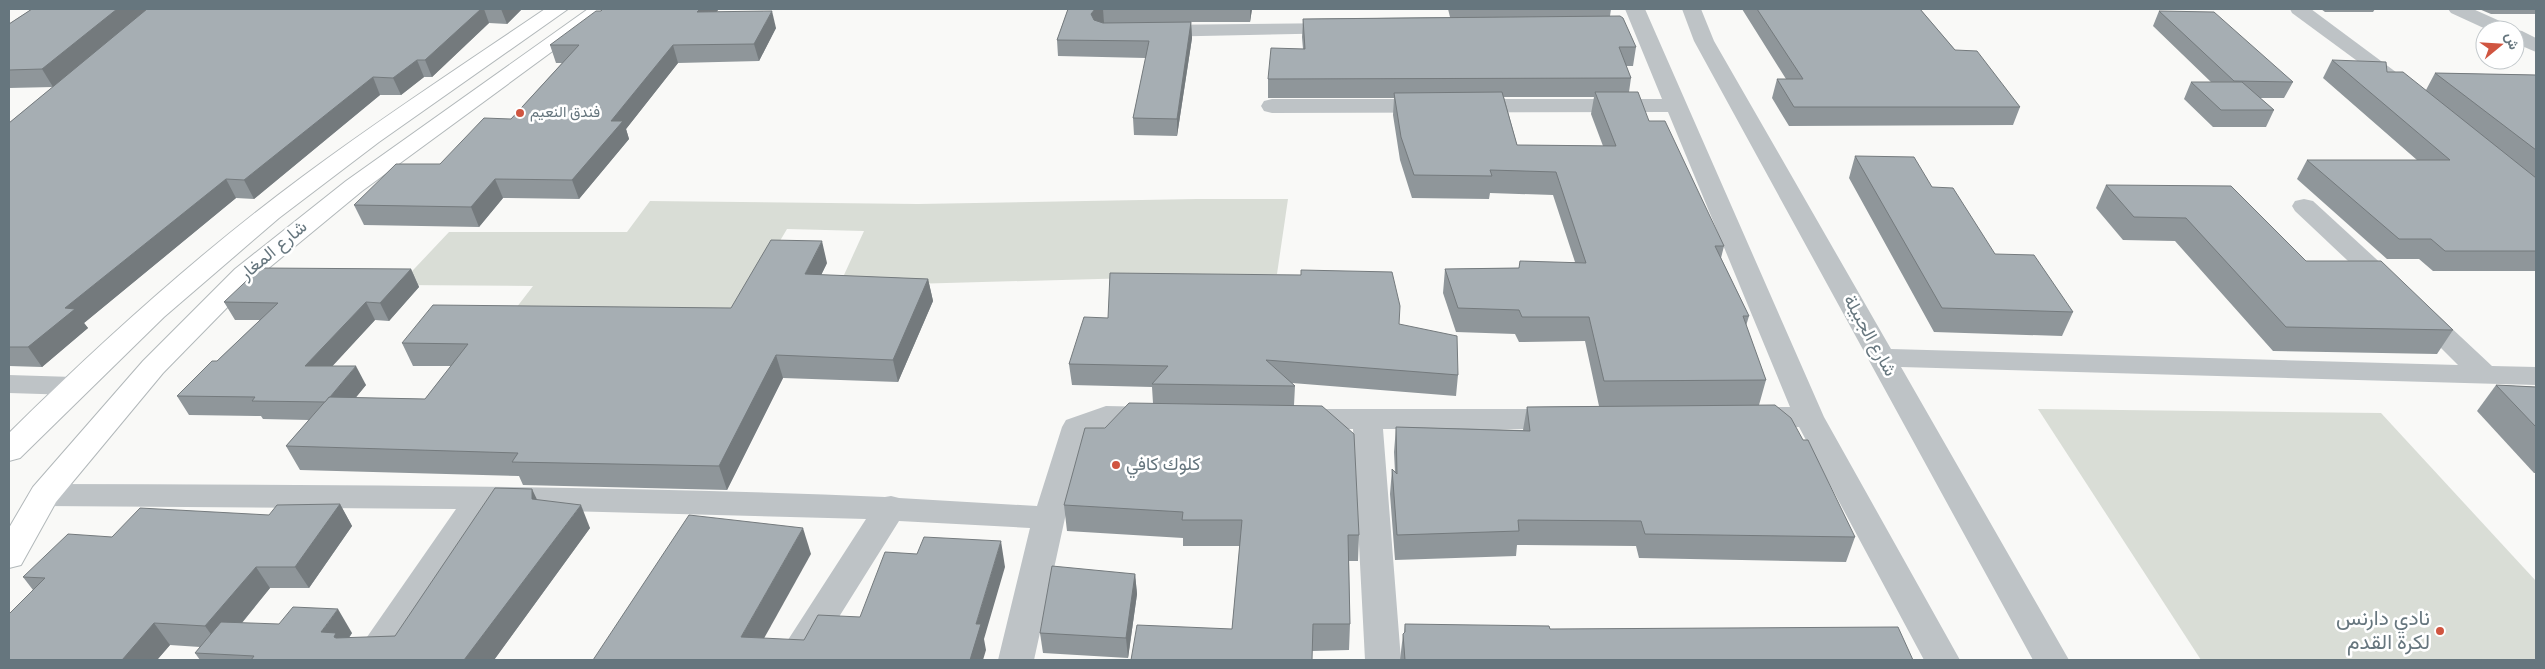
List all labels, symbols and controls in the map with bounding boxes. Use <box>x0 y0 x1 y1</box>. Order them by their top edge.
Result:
north arrow <box>2475 20 2525 70</box>
text: ش <box>2500 31 2522 52</box>
place label: فندق النعيم <box>530 104 600 123</box>
marker: فندق النعيم <box>514 107 526 119</box>
street label: شارع المغار <box>235 216 313 287</box>
street label: شارع الجبيلة <box>1837 291 1901 381</box>
place label: كلوك كافي <box>1126 454 1200 479</box>
marker: كلوك كافي <box>1110 459 1122 471</box>
place label: نادي دارنس لكرة القدم <box>2336 606 2430 657</box>
marker: نادي دارنس لكرة القدم <box>2434 625 2446 637</box>

